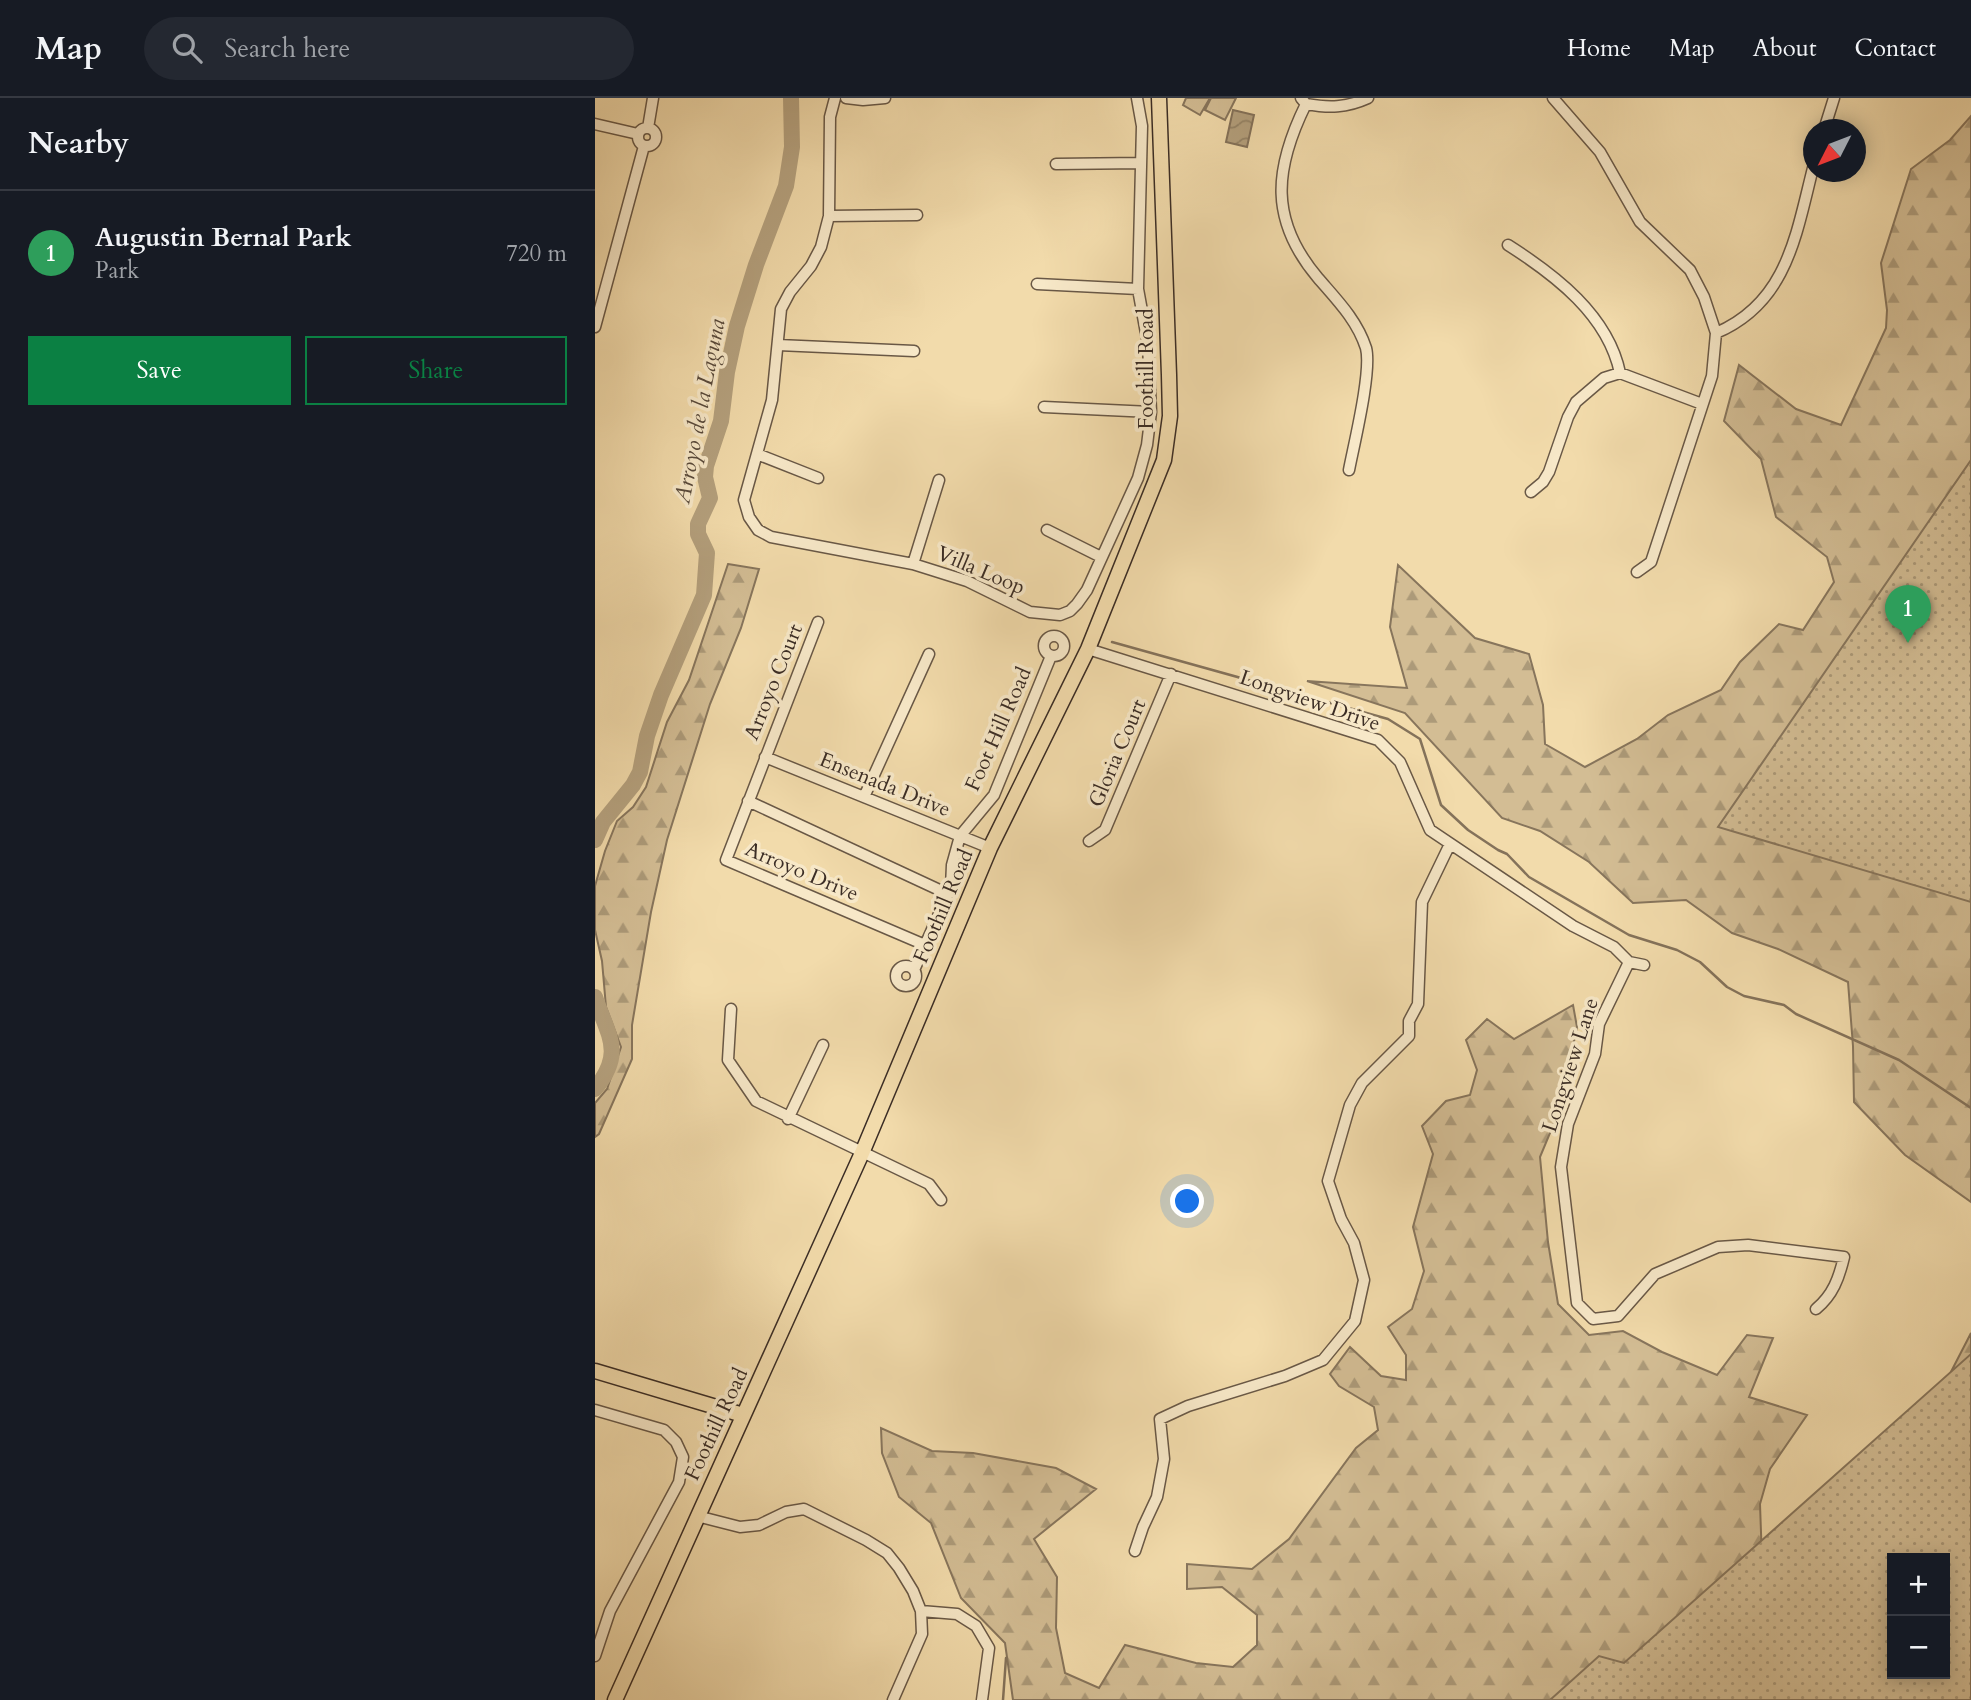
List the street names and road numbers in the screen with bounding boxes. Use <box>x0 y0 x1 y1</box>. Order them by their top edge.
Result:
street label: Foothill Road <box>1132 308 1161 430</box>
street label: Villa Loop <box>932 539 1029 602</box>
street label: Arroyo Court <box>737 619 810 745</box>
street label: Foot Hill Road <box>958 663 1039 796</box>
street label: Longview Drive <box>1236 663 1384 738</box>
street label: Gloria Court <box>1082 694 1153 812</box>
street label: Ensenada Drive <box>815 745 955 824</box>
street label: Arroyo Drive <box>741 835 863 908</box>
street label: Foothill Road <box>906 845 980 968</box>
street label: Longview Lane <box>1535 994 1606 1136</box>
street label: Foothill Road <box>678 1363 755 1485</box>

